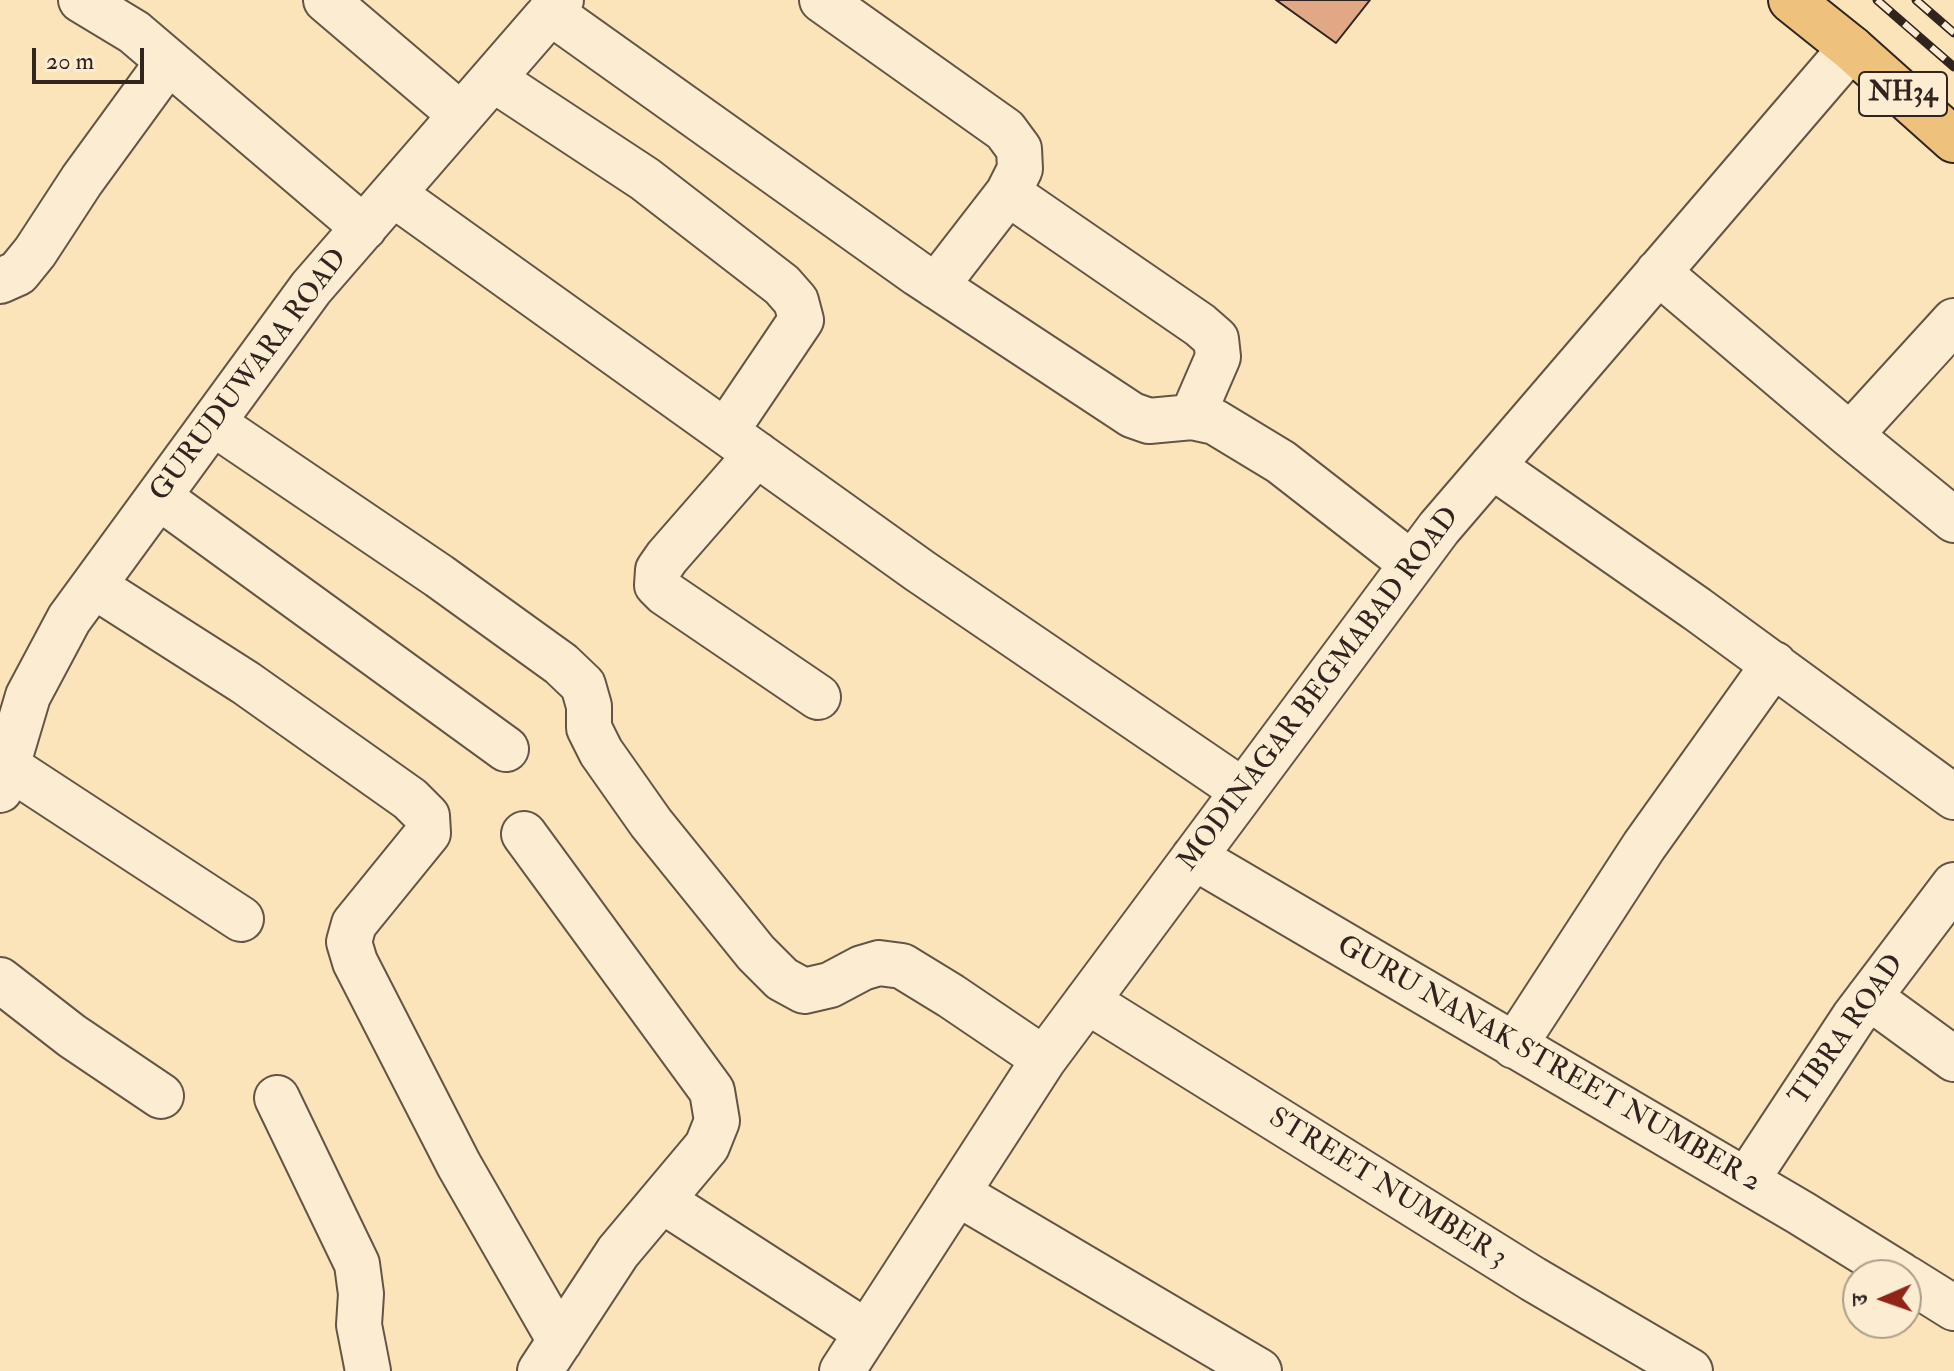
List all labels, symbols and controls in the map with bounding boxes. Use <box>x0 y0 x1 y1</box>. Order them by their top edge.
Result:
scale bar <box>36 32 148 82</box>
text: 20 m <box>46 46 94 77</box>
road number: NH34 <box>1859 72 1947 116</box>
street label: GURUDUWARA ROAD <box>144 243 356 509</box>
street label: MODINAGAR BEGMABAD ROAD <box>1172 502 1468 878</box>
street label: GURU NANAK STREET NUMBER 2 <box>1330 930 1766 1200</box>
street label: TIBRA ROAD <box>1784 949 1912 1113</box>
street label: STREET NUMBER 3 <box>1262 1102 1512 1276</box>
north arrow <box>1842 1259 1922 1339</box>
text: उ <box>1846 1294 1874 1306</box>

